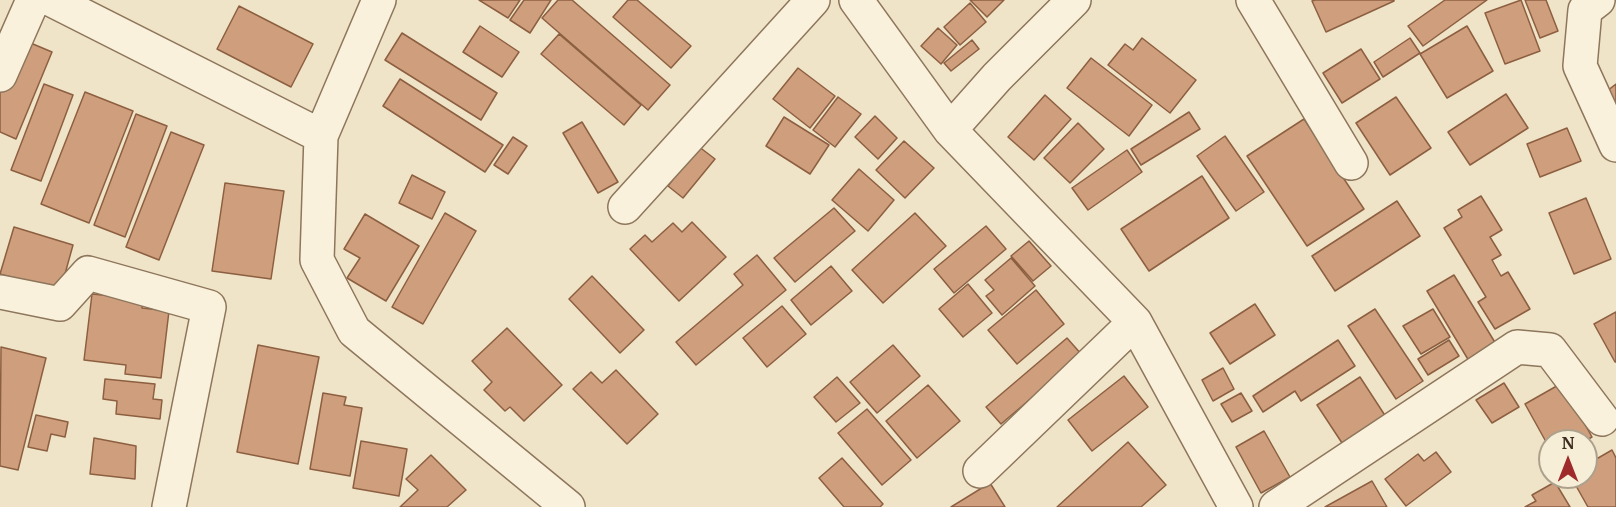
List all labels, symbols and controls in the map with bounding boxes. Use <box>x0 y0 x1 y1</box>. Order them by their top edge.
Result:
north arrow <box>1538 429 1598 489</box>
text: N <box>1562 433 1574 453</box>

